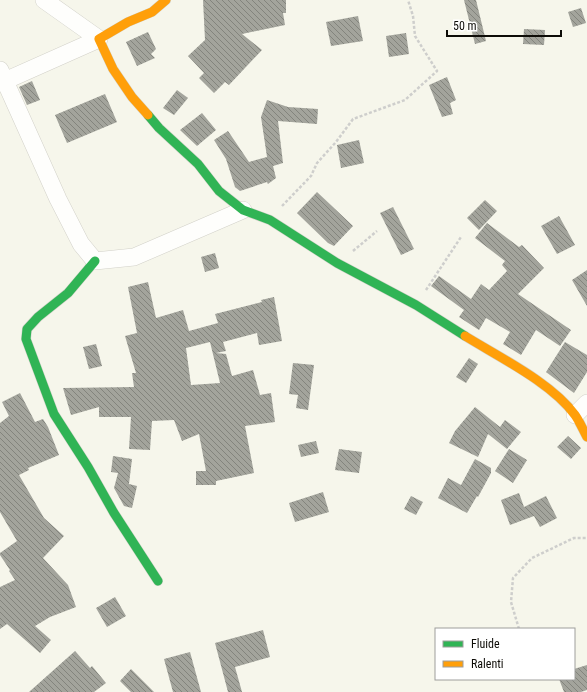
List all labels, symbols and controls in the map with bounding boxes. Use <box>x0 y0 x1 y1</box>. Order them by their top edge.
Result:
scale bar <box>447 12 561 38</box>
text: 50 m <box>453 19 477 33</box>
legend <box>435 628 575 680</box>
text: Fluide <box>471 637 500 651</box>
text: Ralenti <box>471 657 504 671</box>

